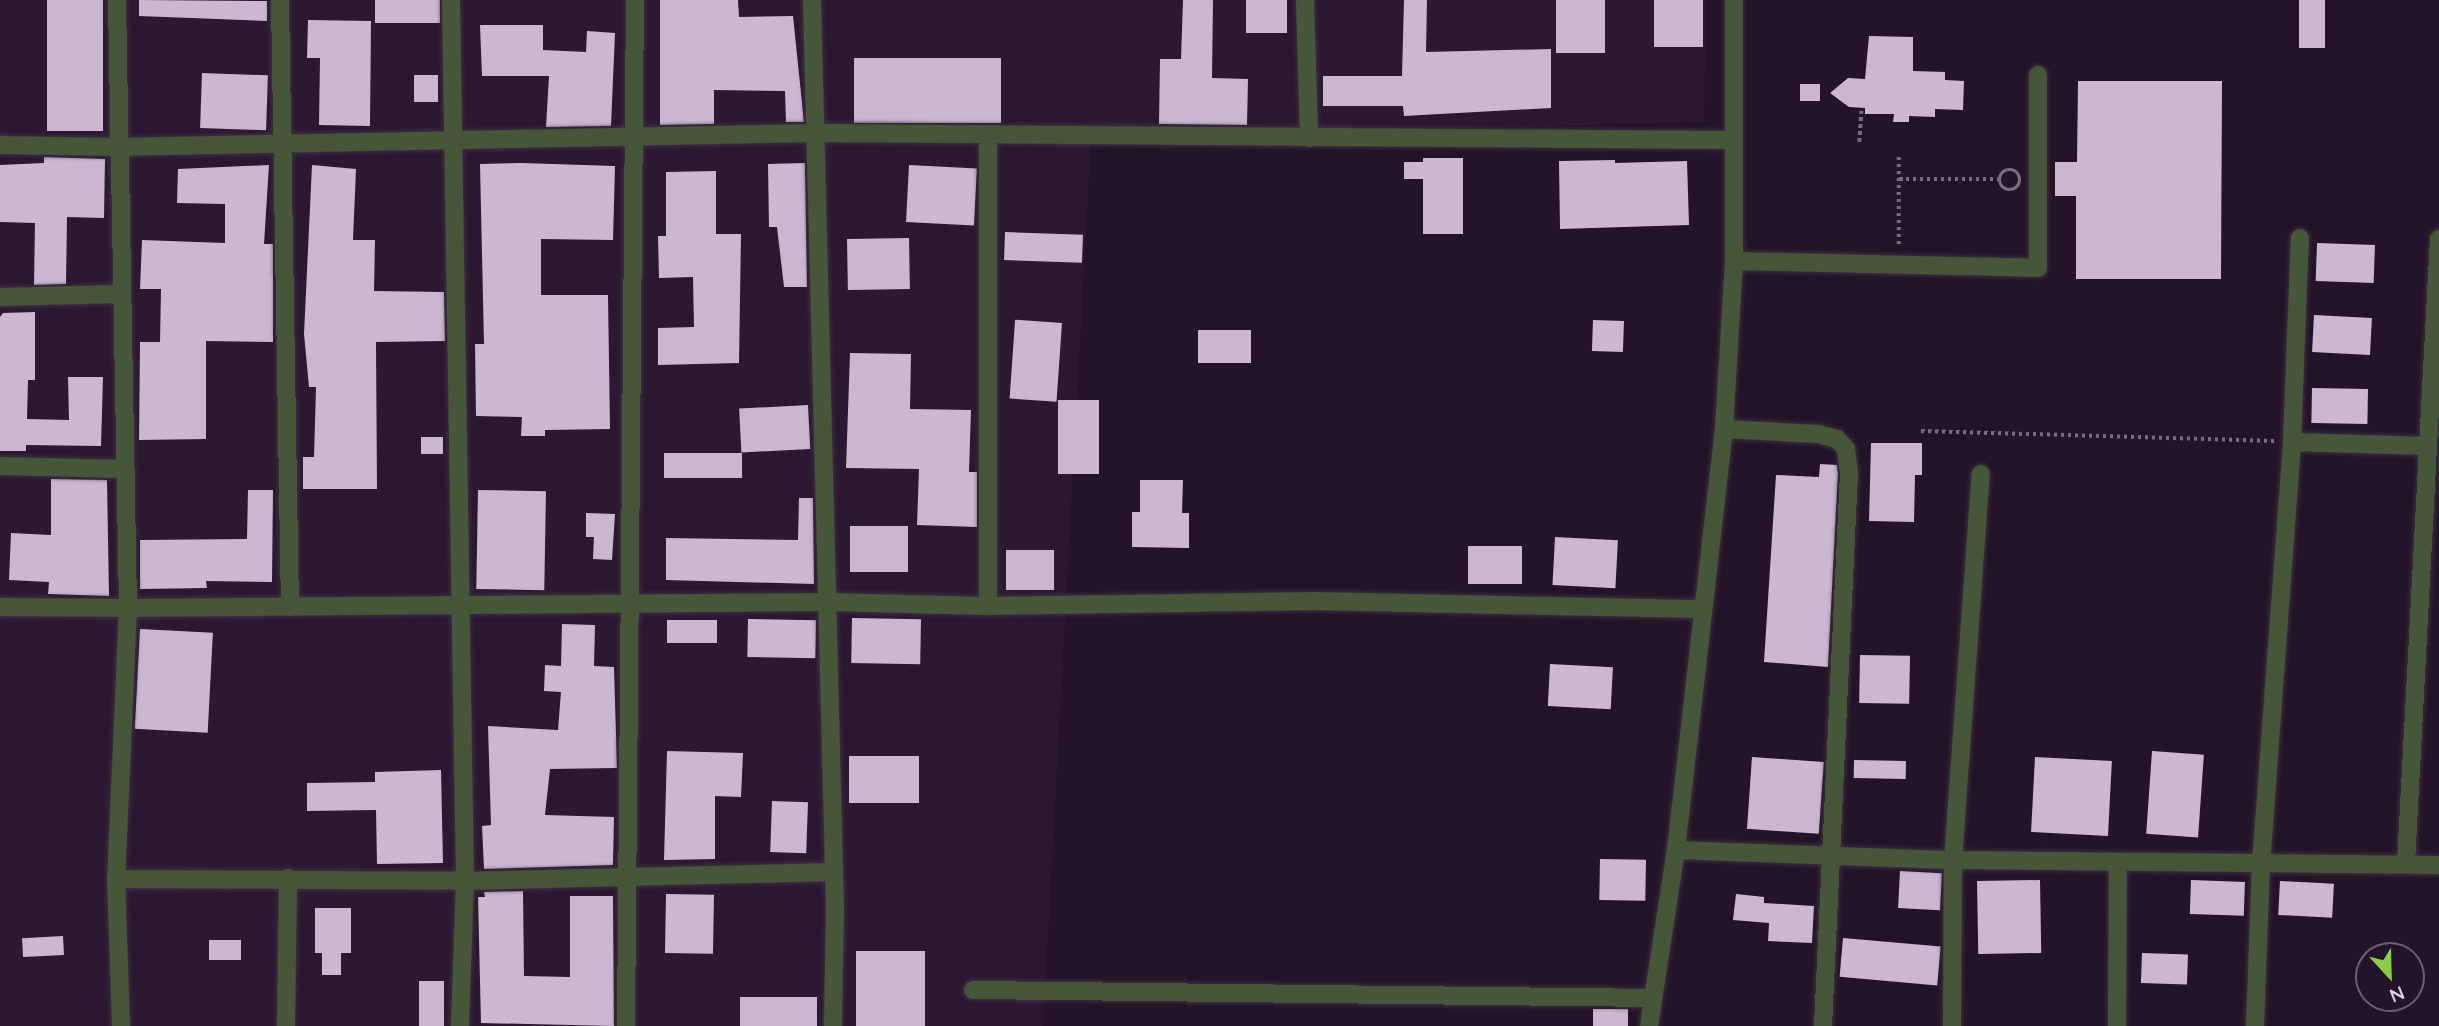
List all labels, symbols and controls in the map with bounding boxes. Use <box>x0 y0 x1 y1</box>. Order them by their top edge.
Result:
north arrow <box>2355 942 2425 1012</box>
text: N <box>2386 981 2408 1008</box>

